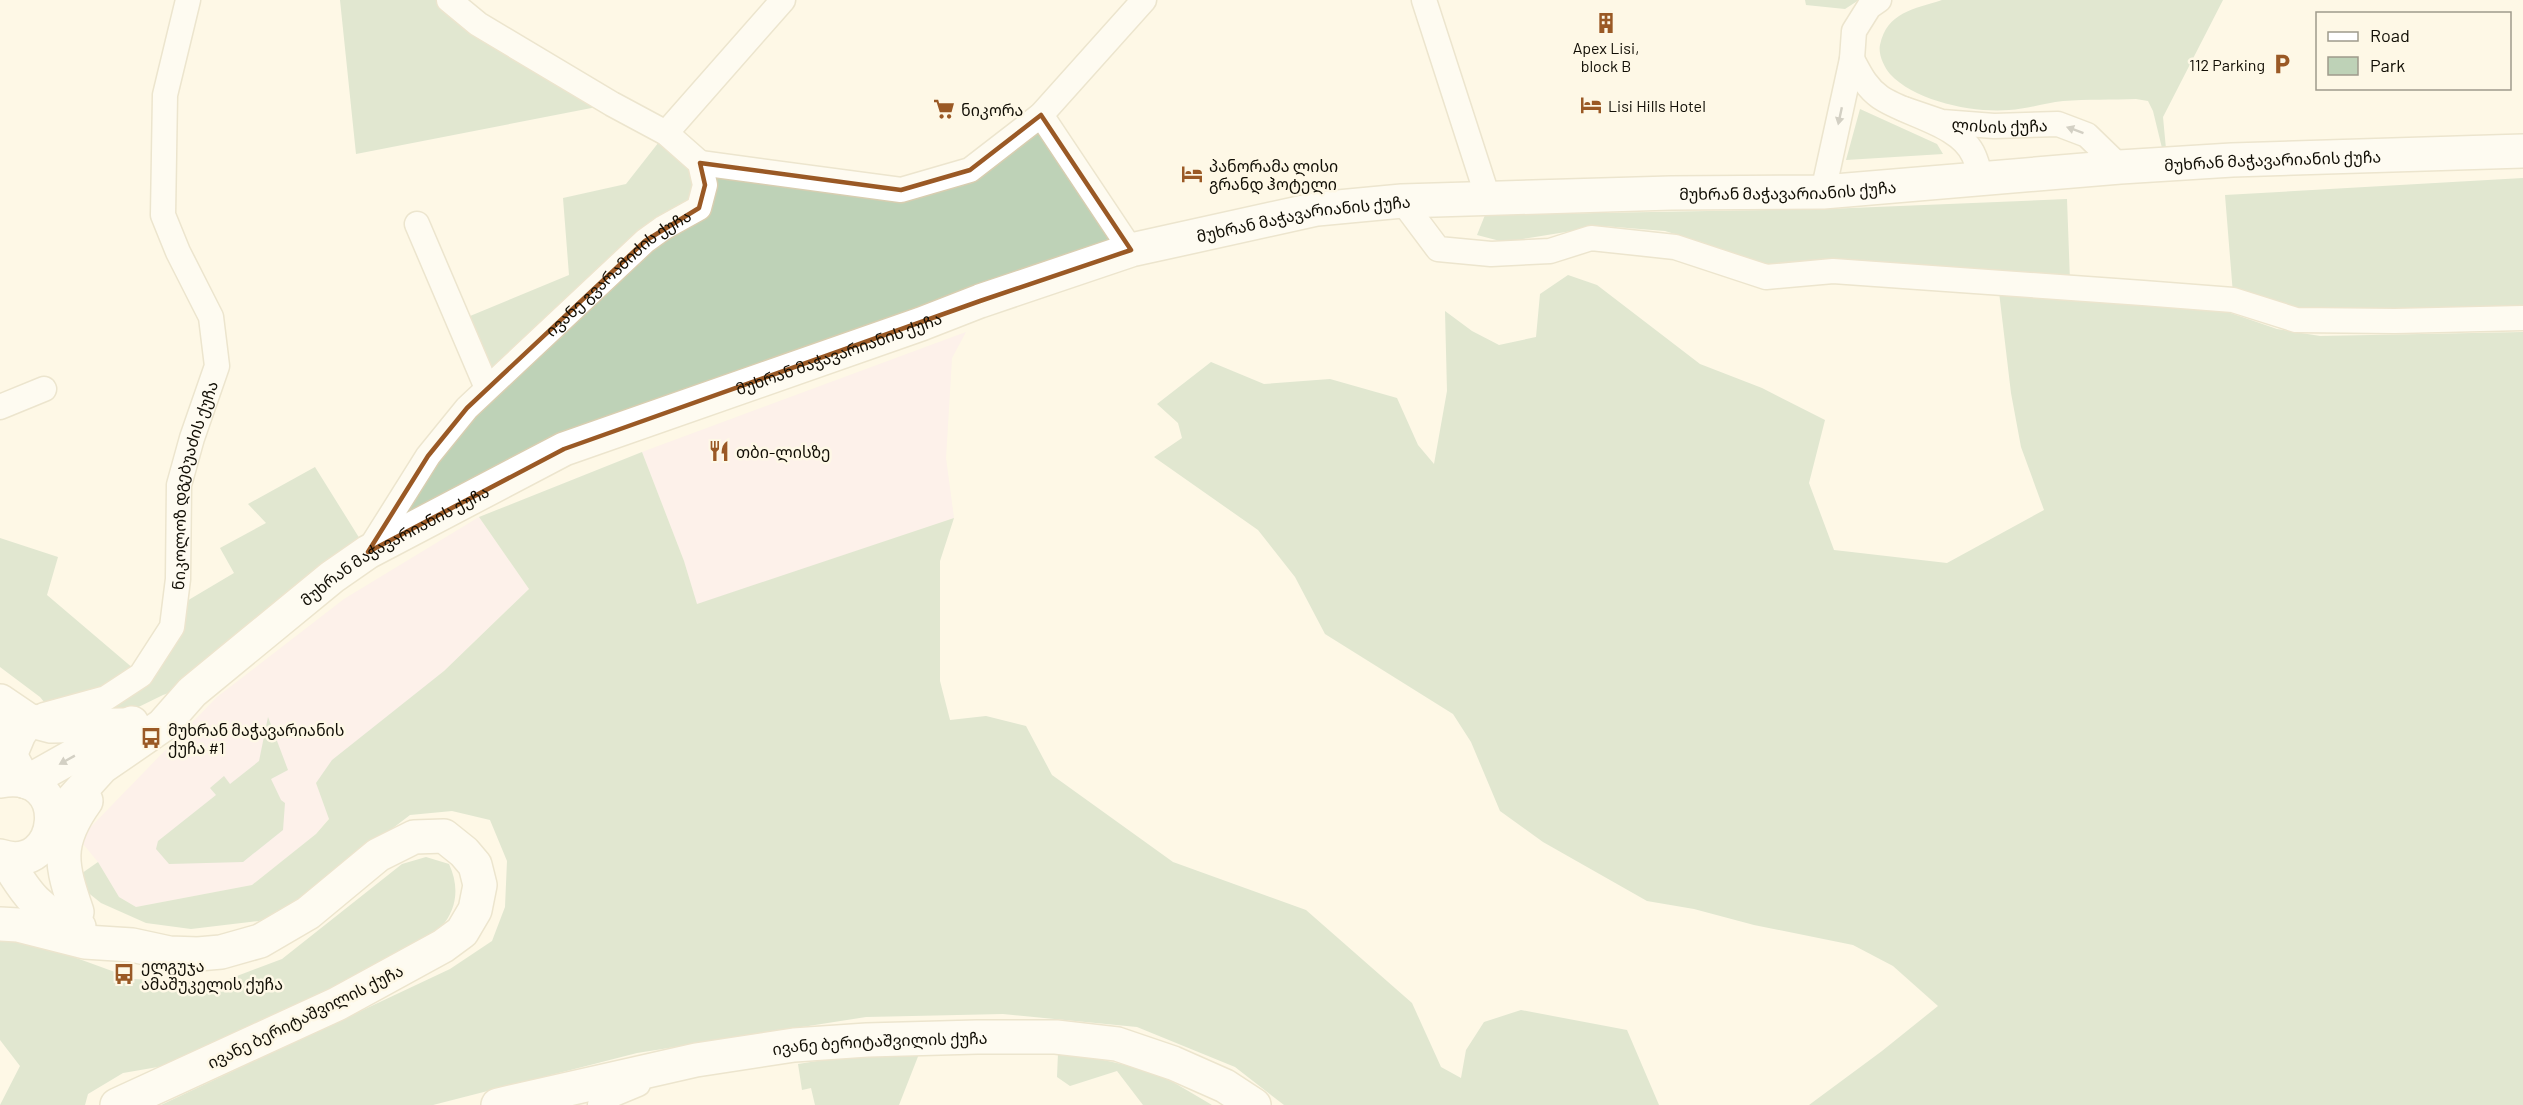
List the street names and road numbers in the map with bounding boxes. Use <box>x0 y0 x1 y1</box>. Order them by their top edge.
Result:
street label: ლისის ქუჩა <box>1951 113 2048 136</box>
street label: მუხრან მაჭავარიანის ქუჩა <box>2163 146 2381 174</box>
street label: მუხრან მაჭავარიანის ქუჩა <box>1679 176 1897 203</box>
street label: მუხრან მაჭავარიანის ქუჩა <box>1194 191 1411 245</box>
street label: ივანე გვარამიძის ქუჩა <box>541 205 694 340</box>
street label: მუხრან მაჭავარიანის ქუჩა <box>733 308 944 398</box>
street label: ნიკოლოზ დგებუაძის ქუჩა <box>167 378 221 591</box>
street label: მუხრან მაჭავარიანის ქუჩა <box>296 481 492 609</box>
street label: ივანე ბერიტაშვილის ქუჩა <box>204 960 407 1074</box>
street label: ივანე ბერიტაშვილის ქუჩა <box>771 1027 987 1058</box>

